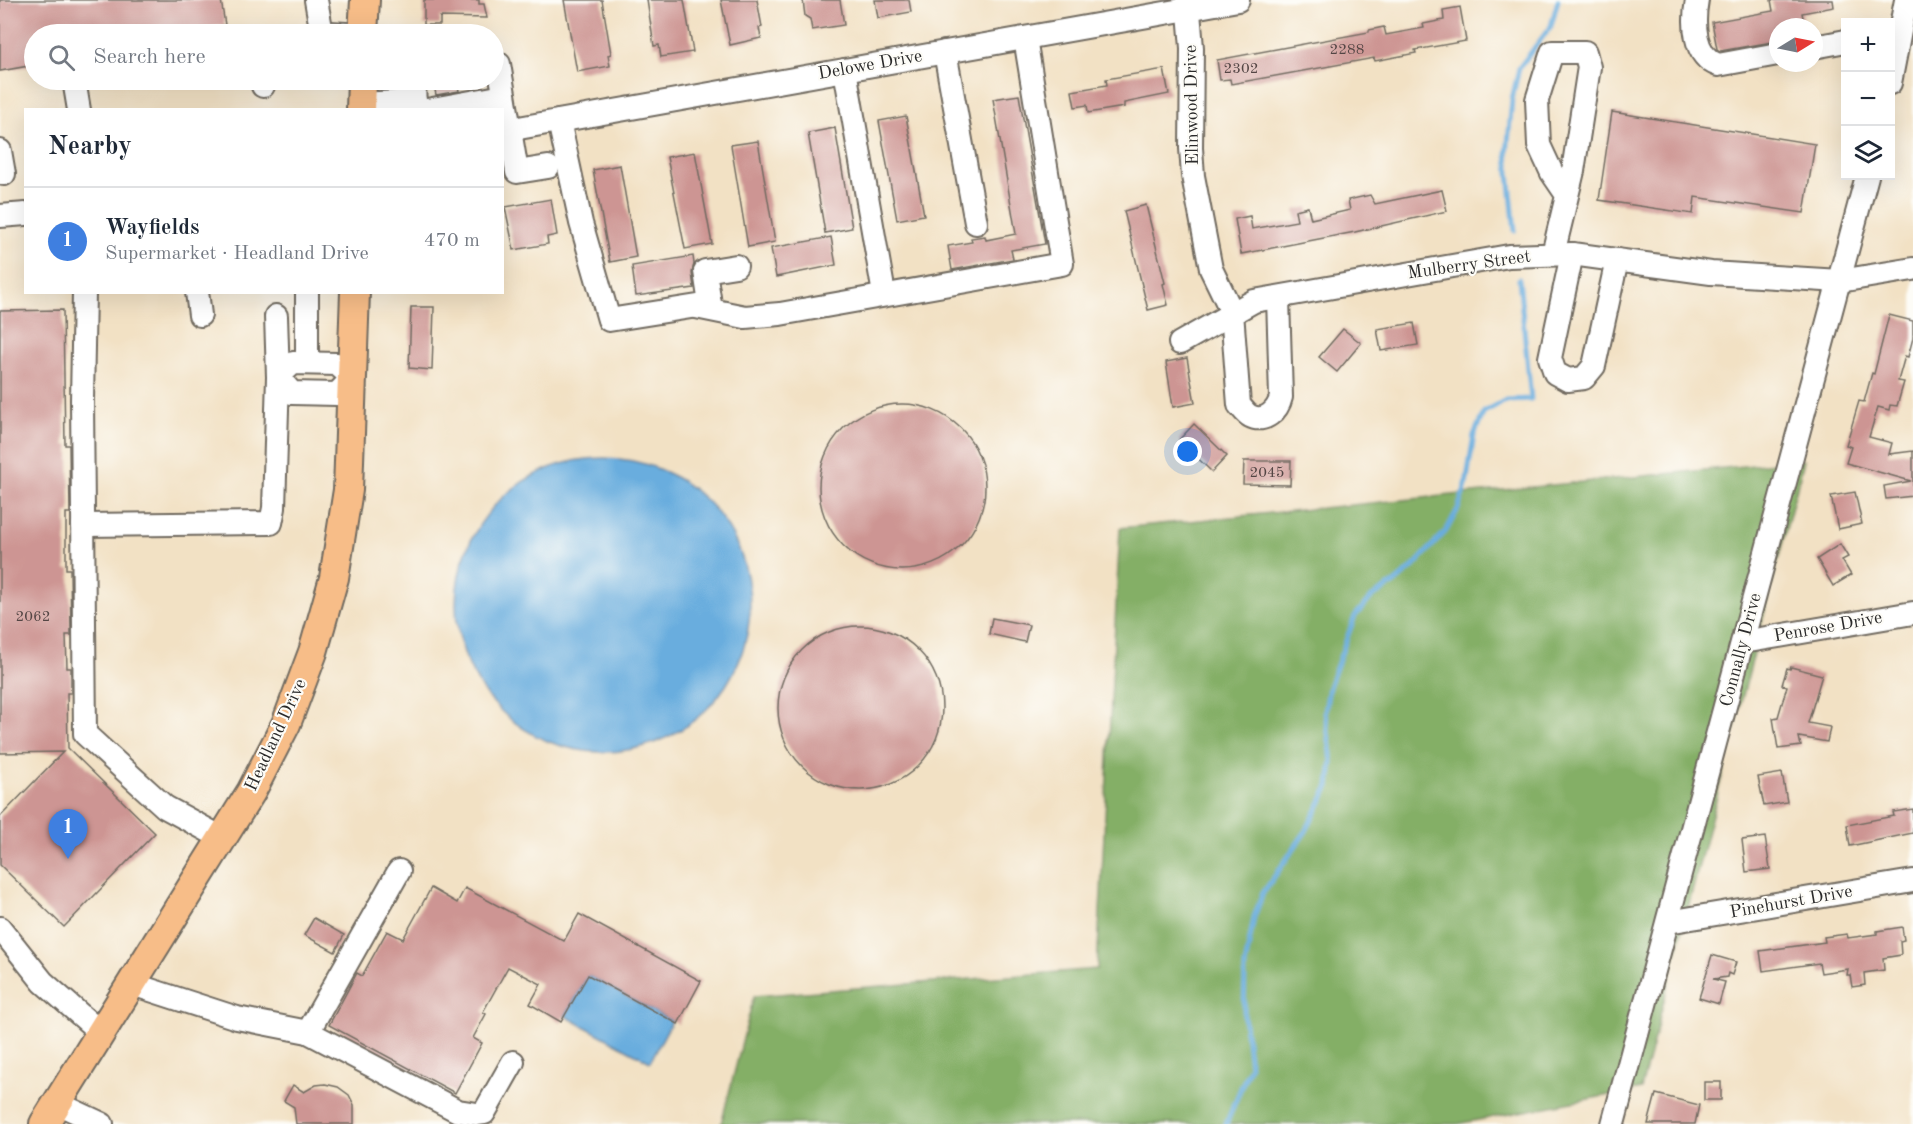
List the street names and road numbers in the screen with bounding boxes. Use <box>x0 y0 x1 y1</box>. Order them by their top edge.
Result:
street label: Elinwood Drive <box>1182 45 1202 165</box>
street label: Delowe Drive <box>816 47 924 83</box>
street label: Mulberry Street <box>1406 247 1532 283</box>
street label: Connally Drive <box>1717 591 1765 709</box>
street label: Penrose Drive <box>1772 609 1884 645</box>
street label: Headland Drive <box>242 676 310 794</box>
street label: Pinehurst Drive <box>1728 882 1854 922</box>

